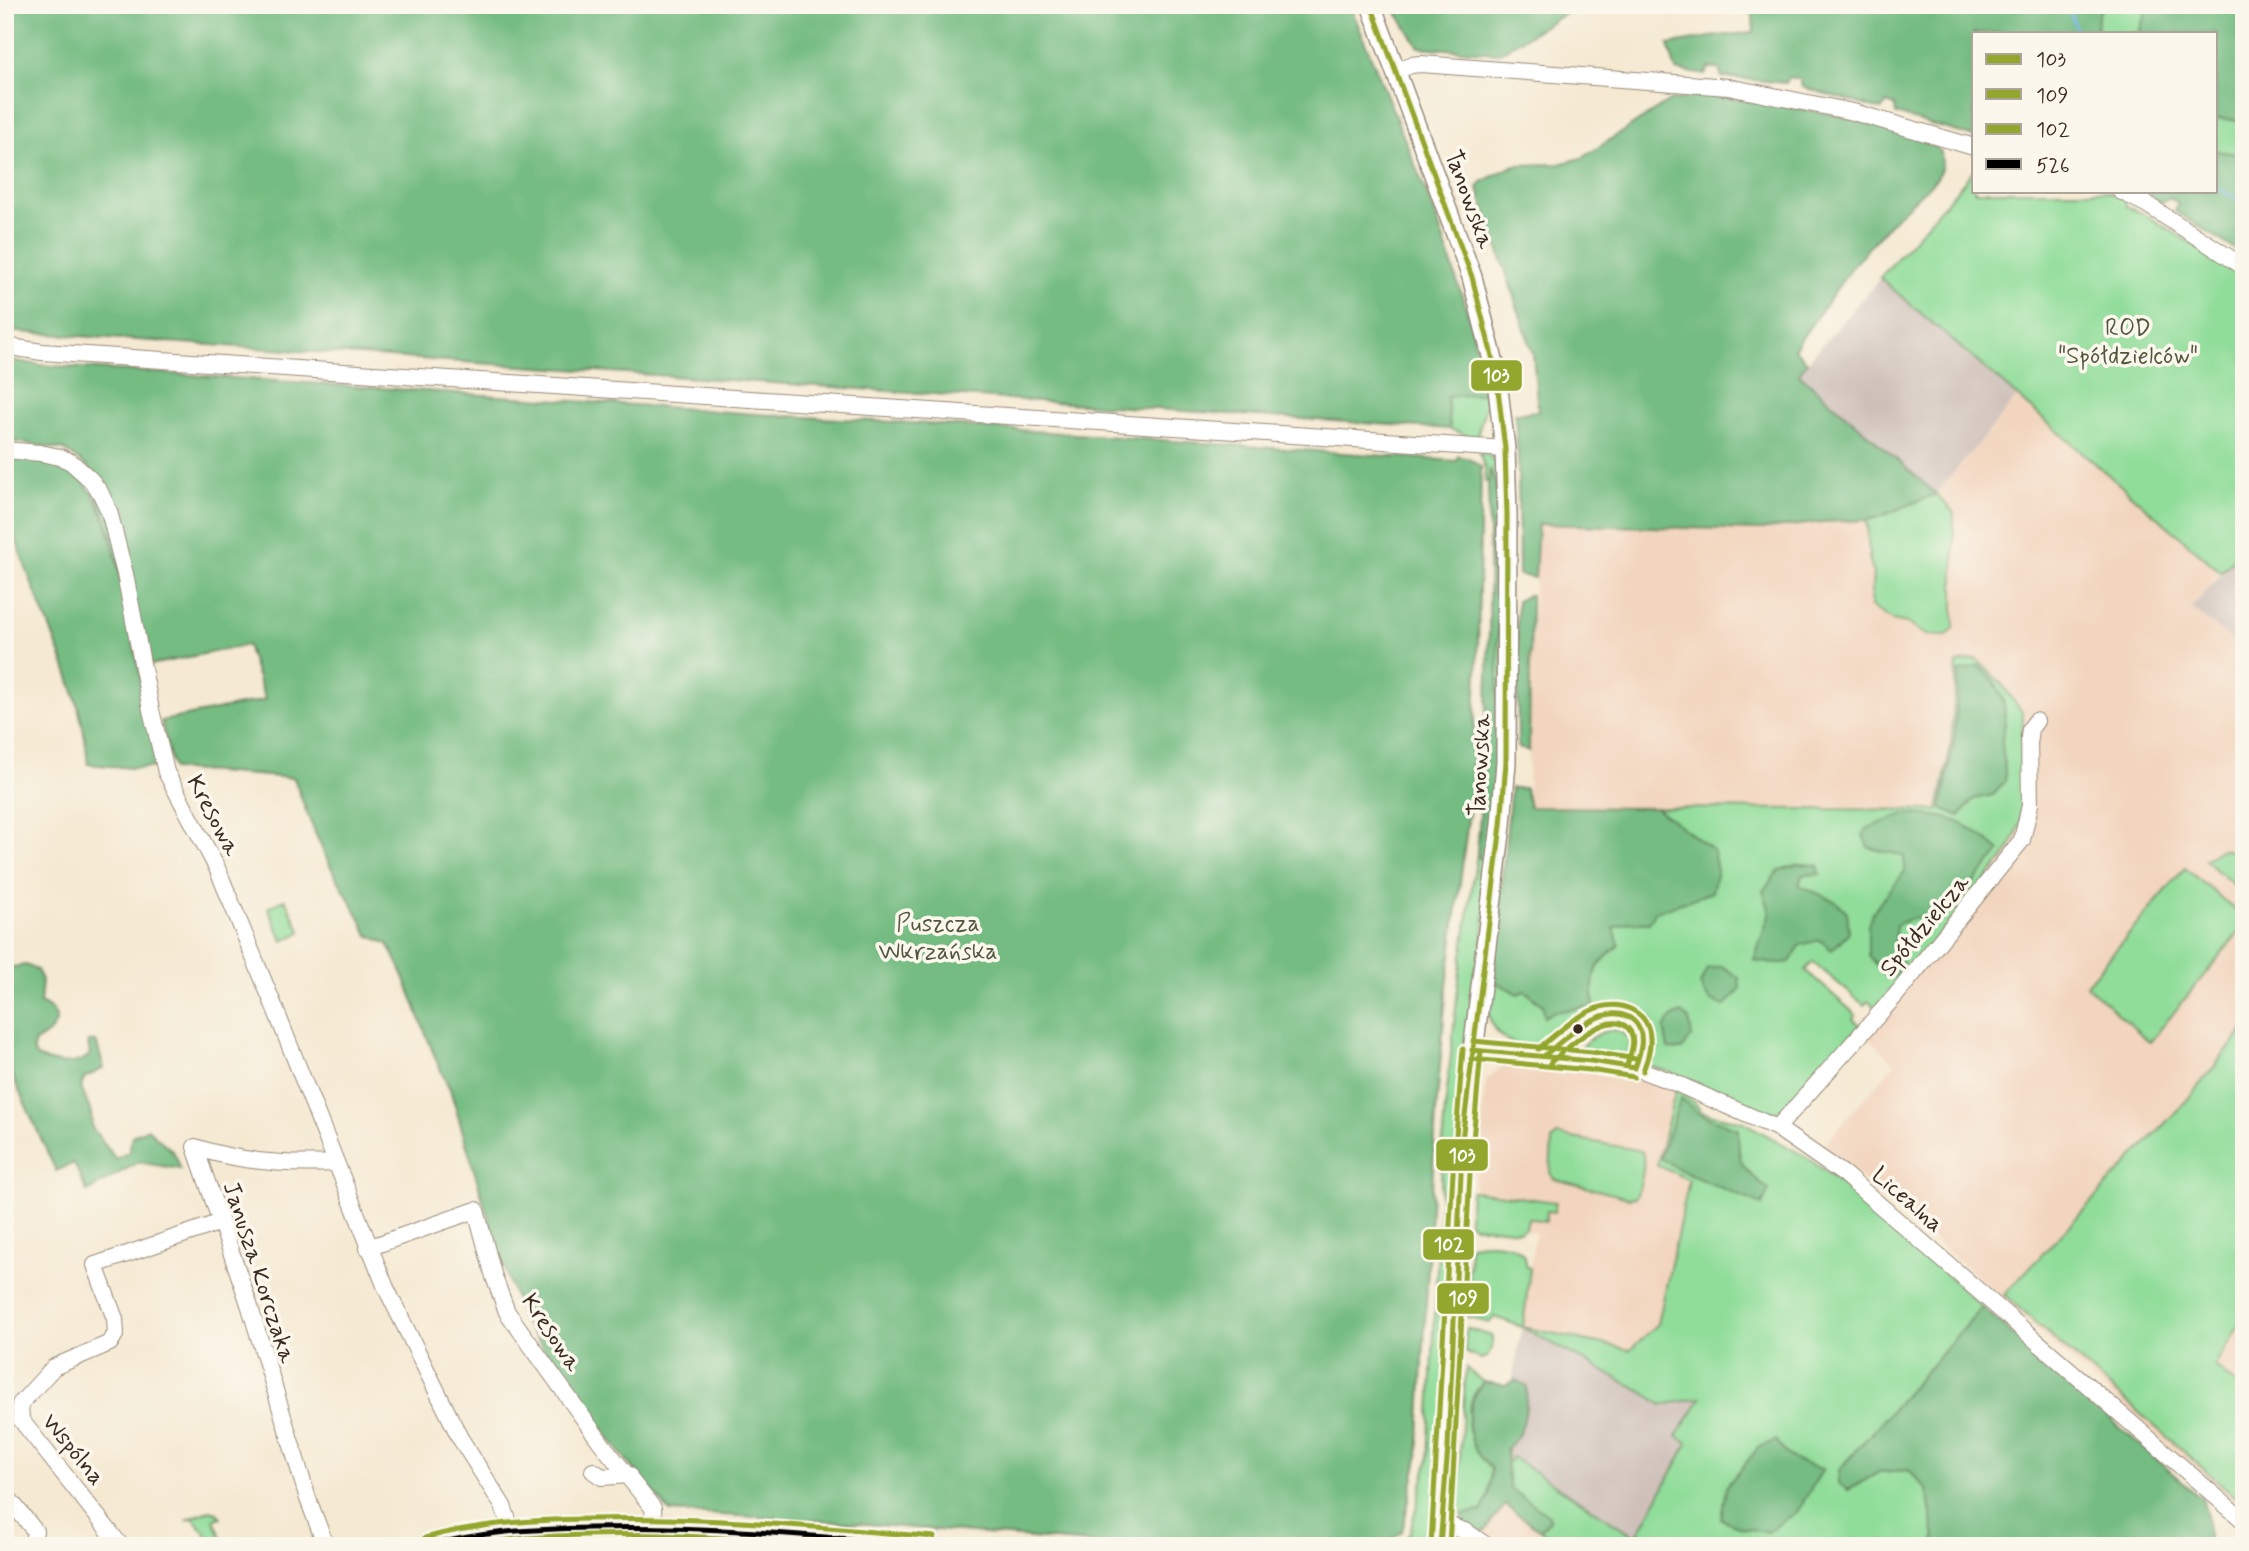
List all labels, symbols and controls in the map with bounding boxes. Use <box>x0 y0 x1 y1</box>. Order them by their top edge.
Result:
legend <box>1972 32 2218 192</box>
text: 103 <box>2036 46 2066 74</box>
text: 109 <box>2036 82 2068 110</box>
text: 102 <box>2036 116 2070 144</box>
street label: Tanowska <box>1436 146 1501 254</box>
text: 526 <box>2036 152 2070 180</box>
park label: ROD "Spółdzielców" <box>2058 313 2198 372</box>
line badge: 103 <box>1470 359 1523 392</box>
text: 103 <box>1482 364 1510 389</box>
street label: Tanowska <box>1462 712 1499 817</box>
street label: Kresowa <box>178 770 247 862</box>
street label: Spółdzielcza <box>1873 868 1977 984</box>
park label: Puszcza Wkrzańska <box>878 909 998 968</box>
unlabelled marker <box>1571 1022 1585 1036</box>
line badge: 103 <box>1435 1138 1489 1172</box>
text: 103 <box>1448 1144 1476 1169</box>
street label: Licealna <box>1865 1160 1950 1240</box>
street label: Janusza Korczaka <box>215 1178 303 1368</box>
line badge: 102 <box>1422 1228 1475 1261</box>
text: 102 <box>1434 1233 1465 1258</box>
line badge: 109 <box>1436 1282 1490 1315</box>
text: 109 <box>1448 1287 1478 1312</box>
street label: Kresowa <box>513 1288 588 1378</box>
street label: Wspólna <box>34 1408 111 1492</box>

